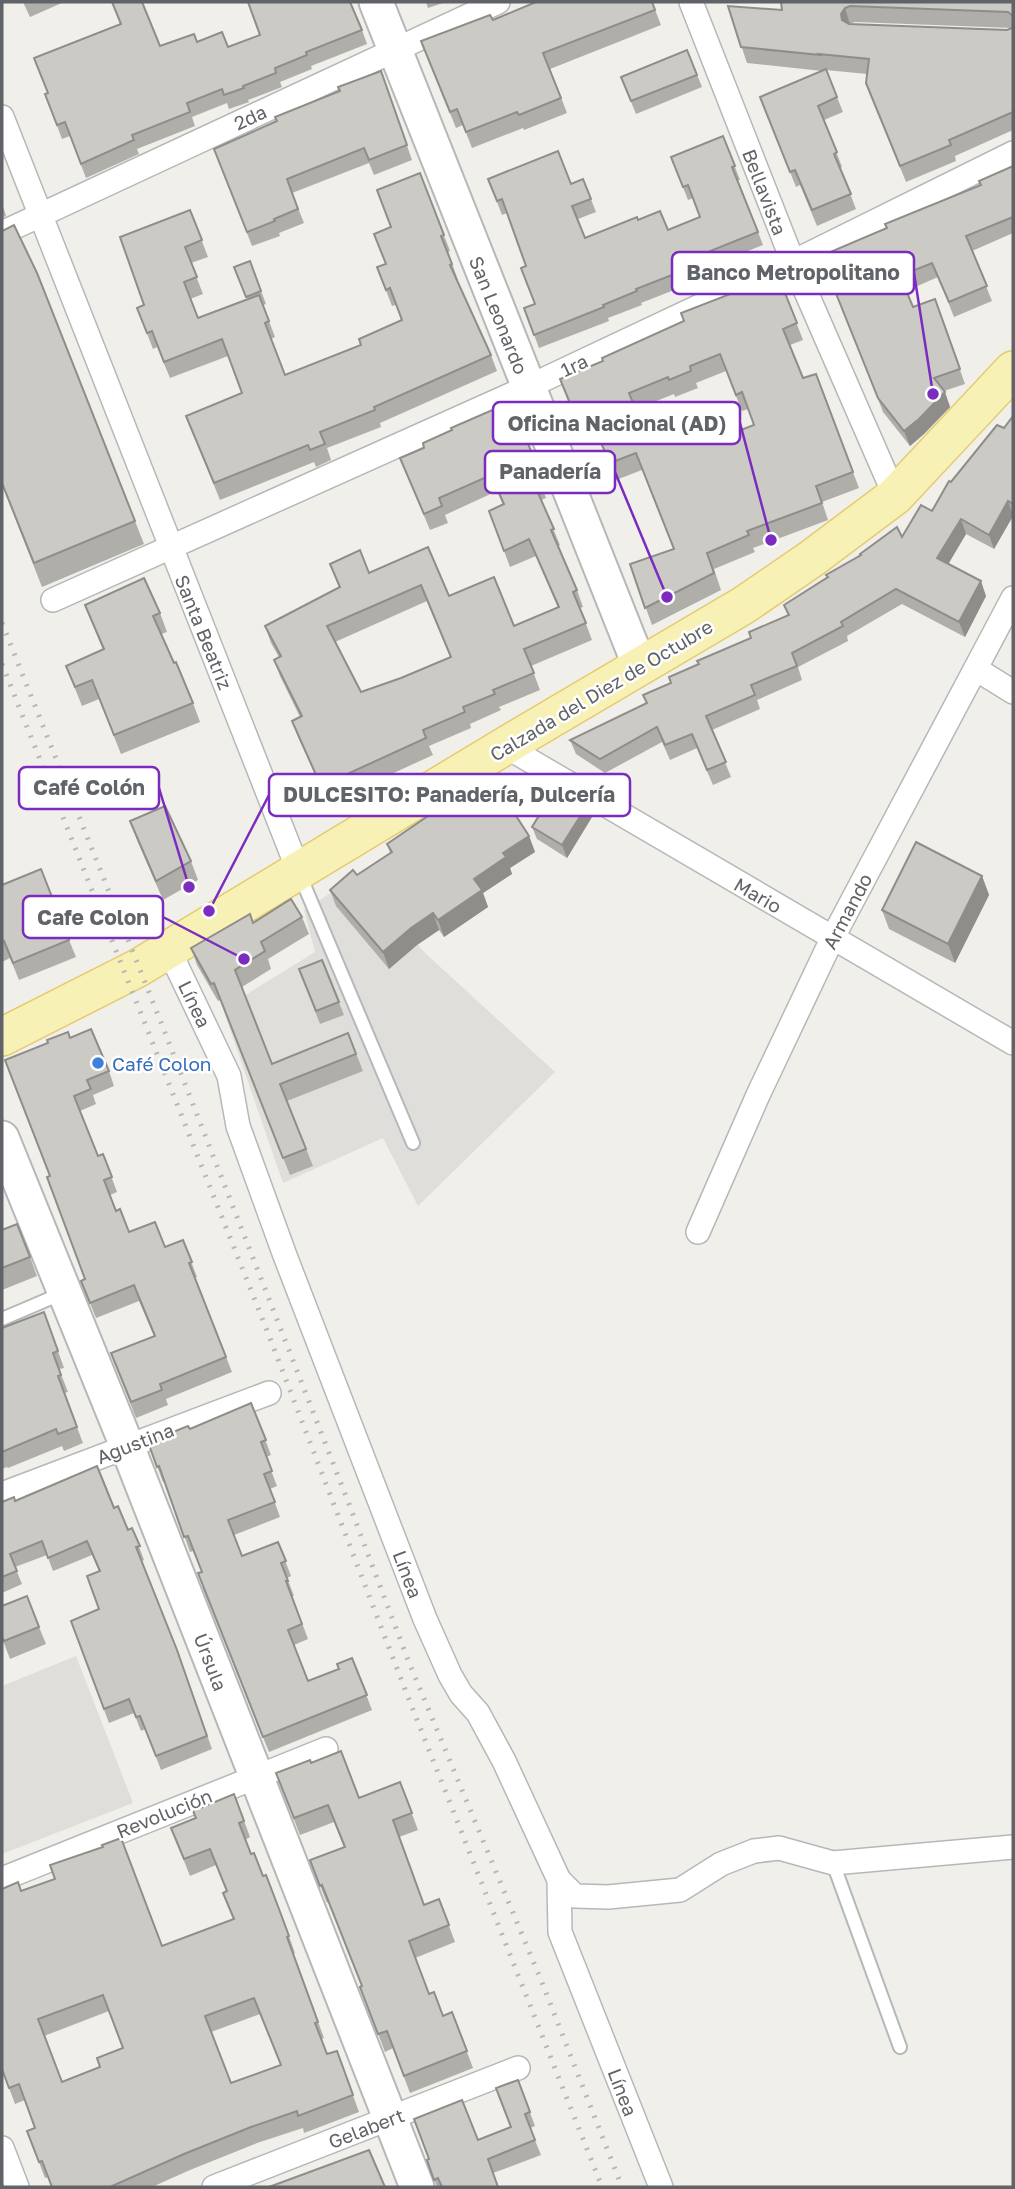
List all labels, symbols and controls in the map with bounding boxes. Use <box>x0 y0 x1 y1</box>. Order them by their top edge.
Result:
street label: 2da <box>230 100 270 134</box>
street label: Bellavista <box>738 146 792 238</box>
callout: Banco Metropolitano <box>672 252 914 294</box>
street label: San Leonardo <box>465 253 533 377</box>
text: Banco Metropolitano <box>686 259 900 285</box>
street label: 1ra <box>557 349 591 381</box>
callout: Oficina Nacional (AD) <box>493 402 740 444</box>
text: Oficina Nacional (AD) <box>507 410 727 436</box>
callout: Panadería <box>485 451 615 493</box>
text: Panadería <box>499 458 601 484</box>
street label: Santa Beatriz <box>171 571 237 693</box>
street label: Calzada del Diez de Octubre <box>485 614 717 766</box>
callout: Café Colón <box>19 767 159 809</box>
text: Café Colón <box>33 774 145 800</box>
callout: DULCESITO: Panadería, Dulcería <box>269 774 630 816</box>
text: DULCESITO: Panadería, Dulcería <box>283 781 615 807</box>
street label: Armando <box>817 869 877 953</box>
street label: Mario <box>730 872 786 918</box>
callout: Cafe Colon <box>23 896 163 938</box>
text: Cafe Colon <box>37 904 149 930</box>
street label: Línea <box>174 977 216 1031</box>
place label: Café Colon <box>112 1052 211 1075</box>
marker: Café Colon <box>90 1055 106 1071</box>
street label: Agustina <box>93 1418 177 1468</box>
street label: Línea <box>388 1547 428 1601</box>
street label: Úrsula <box>190 1630 232 1694</box>
street label: Revolución <box>113 1783 215 1843</box>
street label: Línea <box>603 2065 643 2119</box>
street label: Gelabert <box>325 2103 407 2153</box>

